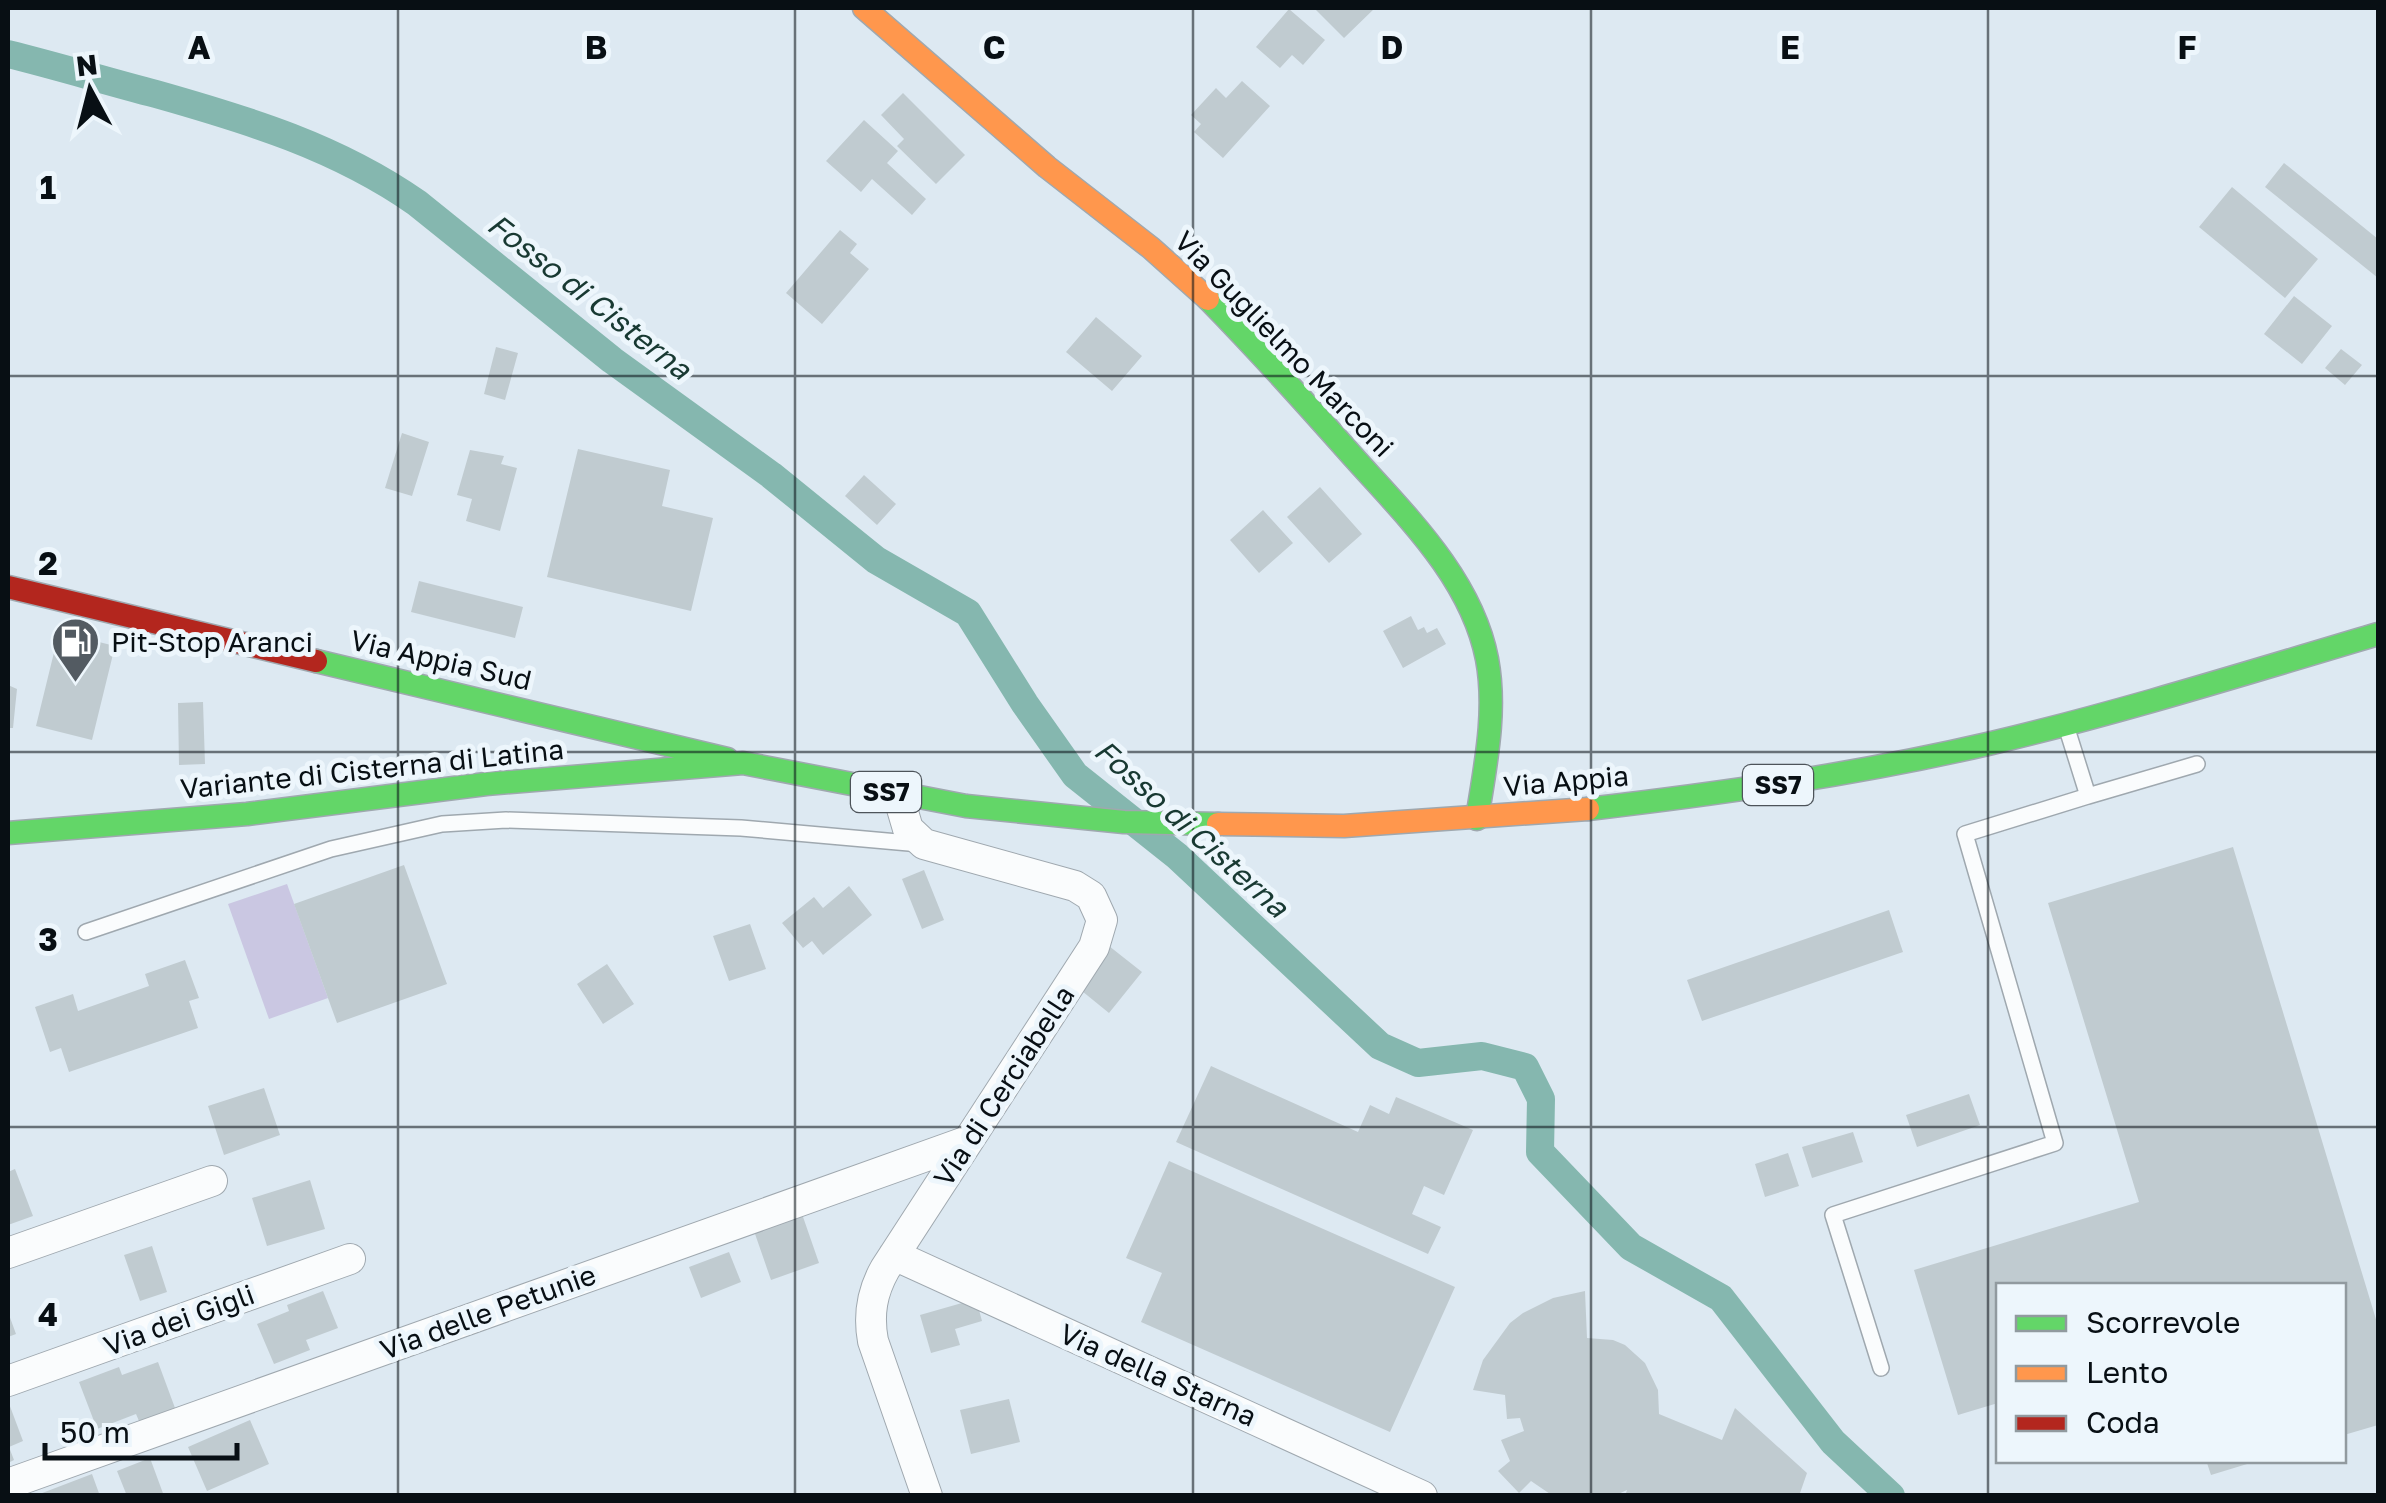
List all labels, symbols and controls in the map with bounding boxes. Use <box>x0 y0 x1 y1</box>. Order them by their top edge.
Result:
text: A <box>188 28 211 66</box>
text: B <box>585 28 607 66</box>
text: C <box>983 28 1005 66</box>
text: D <box>1381 28 1403 66</box>
text: E <box>1780 28 1800 66</box>
text: F <box>2177 28 2197 66</box>
north arrow <box>40 40 140 140</box>
text: N <box>74 47 99 82</box>
text: 1 <box>40 168 56 206</box>
water label: Fosso di Cisterna <box>481 206 699 387</box>
street label: Via Guglielmo Marconi <box>1168 224 1401 463</box>
text: 2 <box>38 544 58 582</box>
fuel station icon: Pit-Stop Aranci <box>50 616 102 684</box>
street label: Via Appia Sud <box>347 623 535 696</box>
place label: Pit-Stop Aranci <box>111 625 313 658</box>
street label: Variante di Cisterna di Latina <box>179 732 565 805</box>
water label: Fosso di Cisterna <box>1088 732 1297 925</box>
street label: Via Appia <box>1502 759 1630 802</box>
road number: SS7 <box>1743 765 1813 805</box>
road number: SS7 <box>851 772 921 812</box>
text: 3 <box>38 920 58 958</box>
street label: Via di Cerciabella <box>926 979 1081 1192</box>
street label: Via delle Petunie <box>376 1257 600 1366</box>
street label: Via dei Gigli <box>99 1277 259 1362</box>
legend <box>1996 1283 2346 1463</box>
text: 4 <box>38 1295 58 1333</box>
text: Scorrevole <box>2086 1304 2240 1340</box>
street label: Via della Starna <box>1055 1316 1262 1433</box>
text: Lento <box>2086 1354 2168 1390</box>
scale bar <box>45 1398 238 1460</box>
text: Coda <box>2086 1404 2160 1440</box>
text: 50 m <box>60 1414 130 1450</box>

